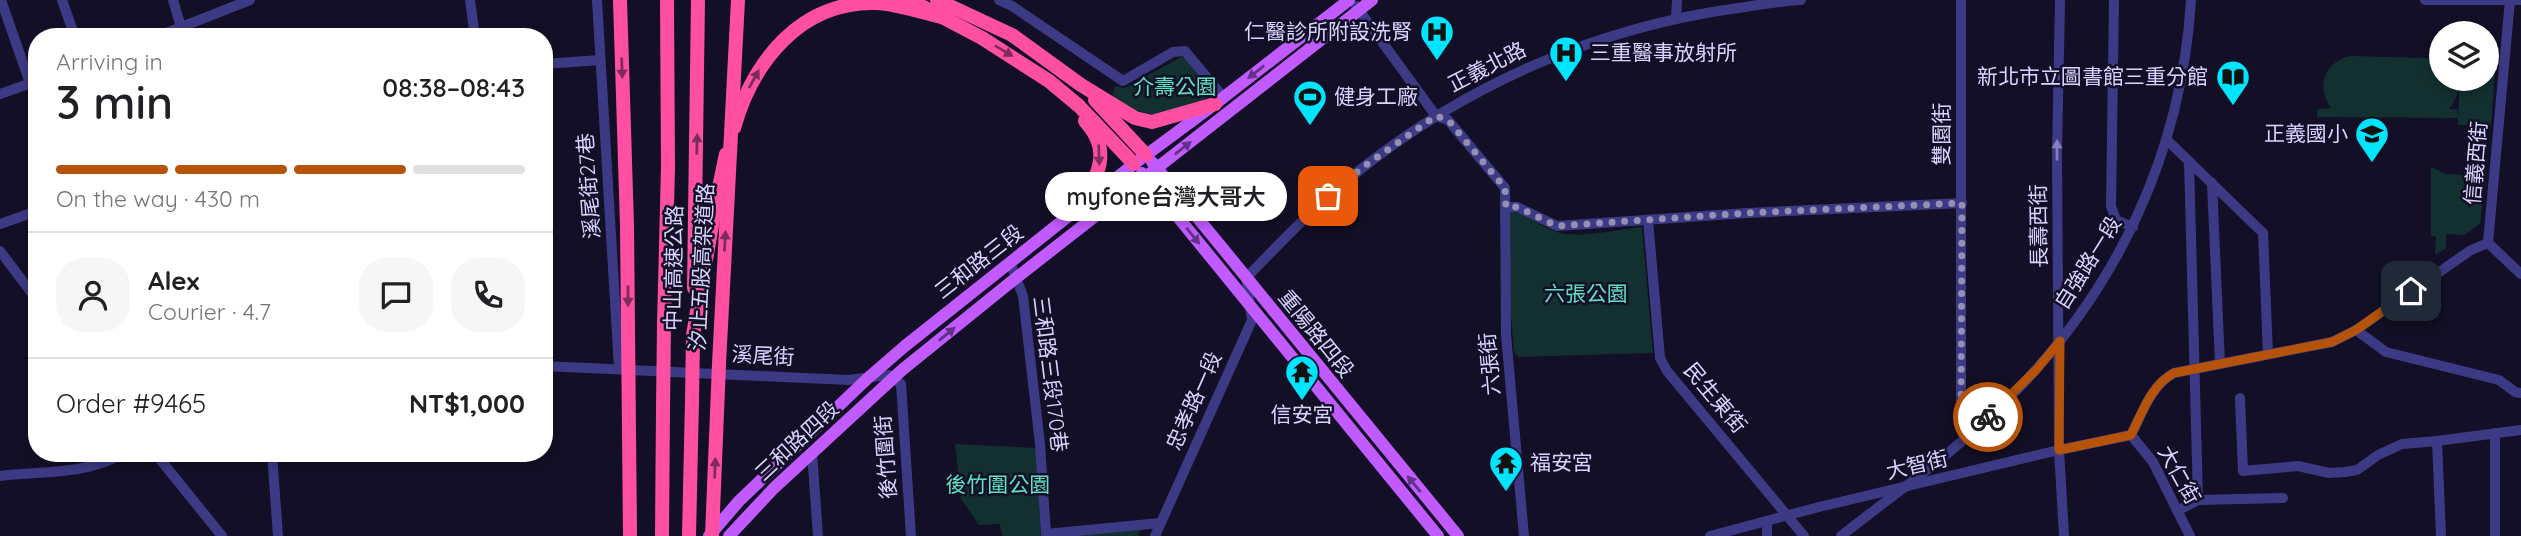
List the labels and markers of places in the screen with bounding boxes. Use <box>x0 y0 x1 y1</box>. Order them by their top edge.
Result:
hospital icon: 仁醫診所附設洗腎 <box>1418 13 1456 62</box>
place label: 仁醫診所附設洗腎 <box>1244 18 1412 44</box>
hospital icon: 三重醫事放射所 <box>1547 34 1585 83</box>
place label: 三重醫事放射所 <box>1590 39 1737 65</box>
library icon: 新北市立圖書館三重分館 <box>2214 58 2252 107</box>
place label: 新北市立圖書館三重分館 <box>1977 63 2208 89</box>
sports icon: 健身工廠 <box>1291 78 1329 127</box>
place label: 健身工廠 <box>1334 83 1418 109</box>
school or university icon: 正義國小 <box>2353 115 2391 164</box>
place label: 正義國小 <box>2264 120 2348 146</box>
pin <box>1298 166 1358 226</box>
callout: myfone台灣大哥大 <box>1044 172 1286 220</box>
pin <box>2381 261 2441 321</box>
temple icon: 信安宮 <box>1283 353 1321 402</box>
place label: 信安宮 <box>1271 401 1334 427</box>
temple icon: 福安宮 <box>1487 444 1525 493</box>
place label: 福安宮 <box>1530 449 1593 475</box>

